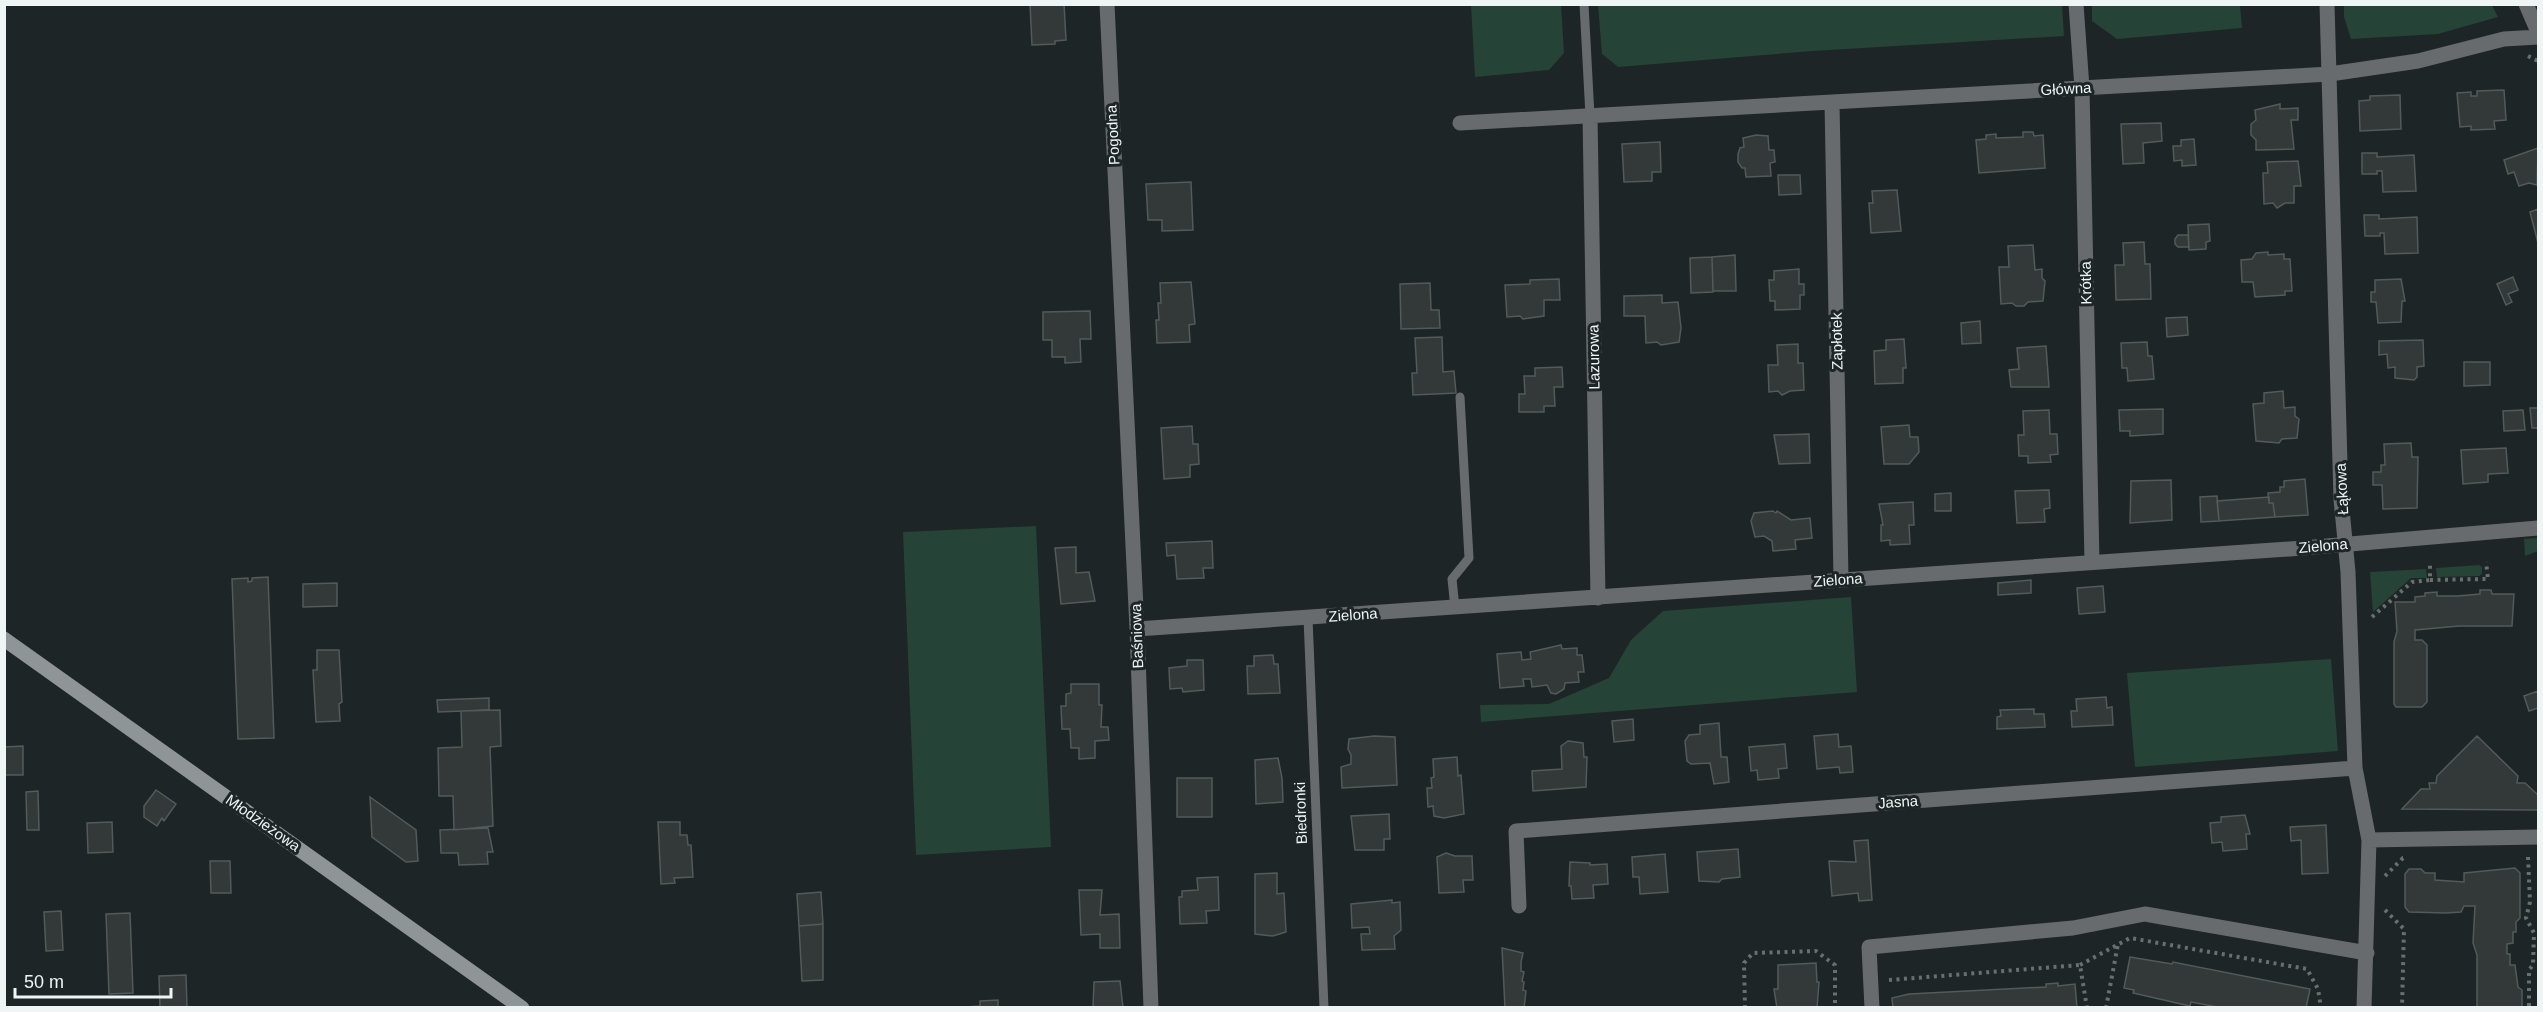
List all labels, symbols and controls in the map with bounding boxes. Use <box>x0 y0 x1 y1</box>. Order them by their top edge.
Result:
street label: Główna <box>2040 79 2092 98</box>
street label: Pogodna <box>1102 104 1123 165</box>
street label: Krótka <box>2077 261 2094 305</box>
street label: Zapłotek <box>1827 312 1846 370</box>
street label: Lazurowa <box>1584 324 1603 390</box>
street label: Łąkowa <box>2332 462 2351 515</box>
street label: Zielona <box>2298 535 2349 556</box>
street label: Zielona <box>1813 569 1864 590</box>
street label: Baśniowa <box>1127 603 1146 669</box>
street label: Zielona <box>1328 604 1379 625</box>
street label: Biedronki <box>1291 781 1310 845</box>
street label: Młodzieżowa <box>223 791 304 855</box>
street label: Jasna <box>1877 792 1919 811</box>
scale bar <box>15 961 171 999</box>
text: 50 m <box>24 972 64 992</box>

